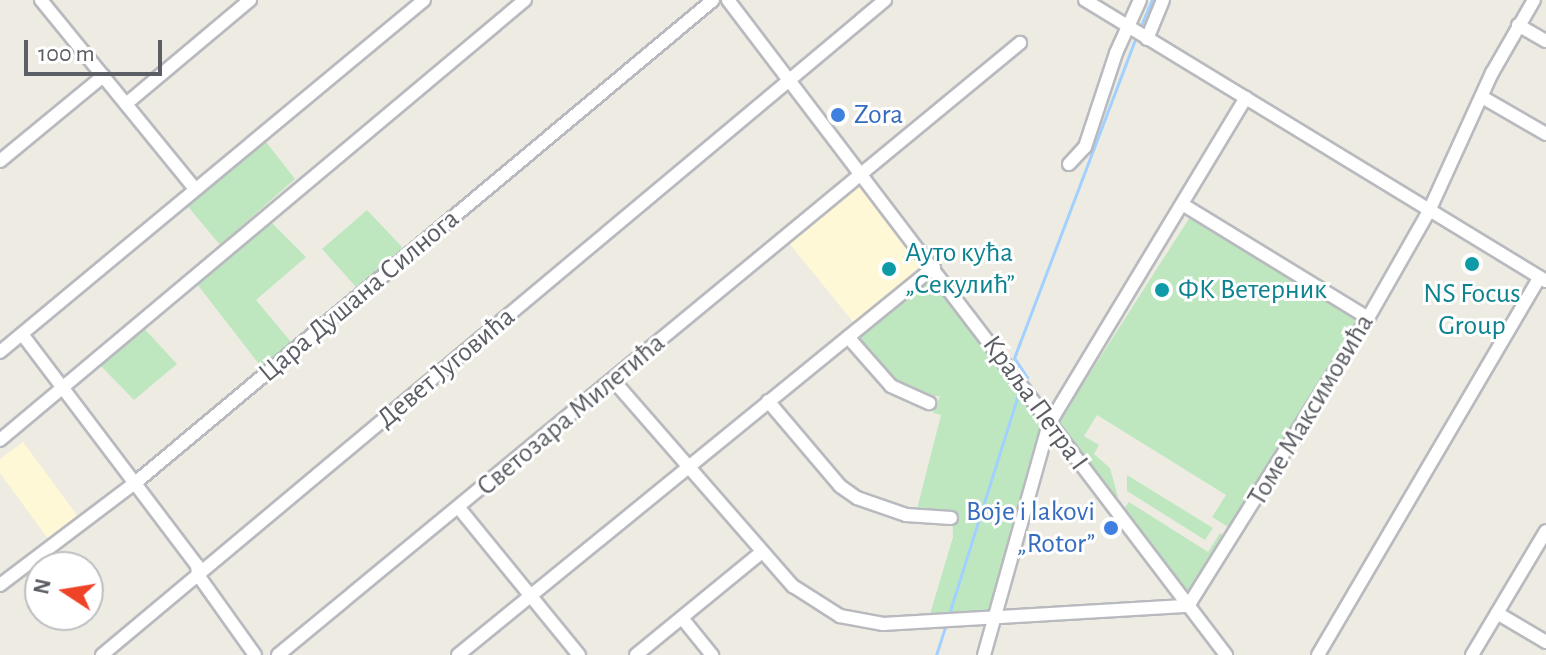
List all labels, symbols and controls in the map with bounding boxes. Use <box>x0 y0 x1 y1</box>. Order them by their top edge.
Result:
scale bar <box>28 24 166 74</box>
text: 100 m <box>38 42 95 66</box>
place label: Zora <box>854 98 903 132</box>
marker: Zora <box>829 106 847 124</box>
street label: Цара Душана Силнога <box>252 202 466 390</box>
place label: Ауто кућа „Секулић” <box>905 236 1015 302</box>
marker: NS Focus Group <box>1463 255 1481 273</box>
marker: Ауто кућа „Секулић” <box>880 260 898 278</box>
place label: ФК Ветерник <box>1178 273 1327 307</box>
place label: NS Focus Group <box>1423 277 1521 343</box>
marker: ФК Ветерник <box>1153 281 1171 299</box>
street label: Девет Југовића <box>370 300 522 436</box>
street label: Томе Максимовића <box>1240 308 1382 512</box>
street label: Светозара Милетића <box>470 326 672 504</box>
street label: Краља Петра I <box>975 329 1095 477</box>
place label: Boje i lakovi „Rotor” <box>966 495 1095 561</box>
marker: Boje i lakovi „Rotor” <box>1102 519 1120 537</box>
north arrow <box>24 551 104 631</box>
text: N <box>30 577 55 596</box>

